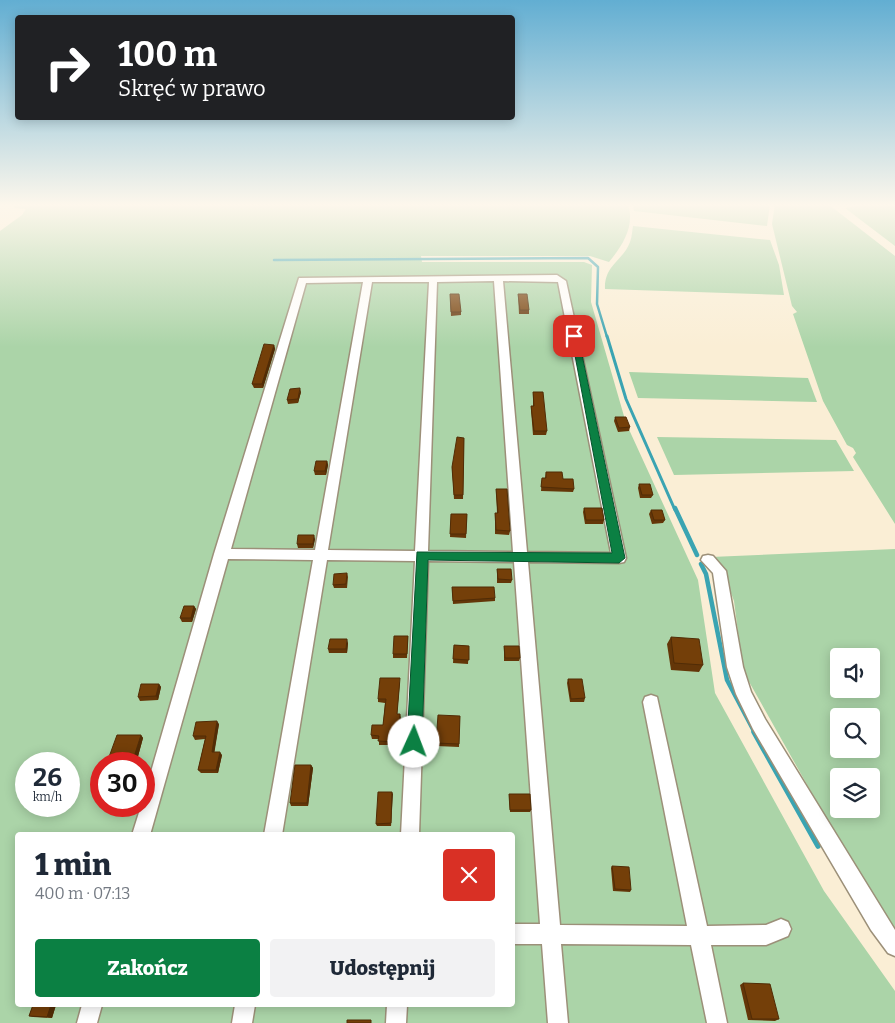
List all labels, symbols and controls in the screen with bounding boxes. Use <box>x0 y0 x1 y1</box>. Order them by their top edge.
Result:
text: 100 m <box>118 33 217 75</box>
icon: right <box>35 35 100 100</box>
text: Skręć w prawo <box>118 75 266 102</box>
pin <box>553 315 595 357</box>
icon: arrive <box>560 322 588 350</box>
map controls <box>830 648 880 818</box>
button: sound <box>830 648 880 698</box>
button: search <box>830 708 880 758</box>
position arrow <box>387 715 439 767</box>
speed limit sign: 30 <box>90 752 155 817</box>
text: 26 <box>33 763 62 793</box>
button: layers <box>830 768 880 818</box>
text: km/h <box>33 790 62 804</box>
text: 1 min <box>35 847 111 883</box>
button: close <box>443 849 495 901</box>
text: 400 m · 07:13 <box>35 884 130 903</box>
button: Zakończ <box>35 939 260 997</box>
button: Udostępnij <box>270 939 495 997</box>

